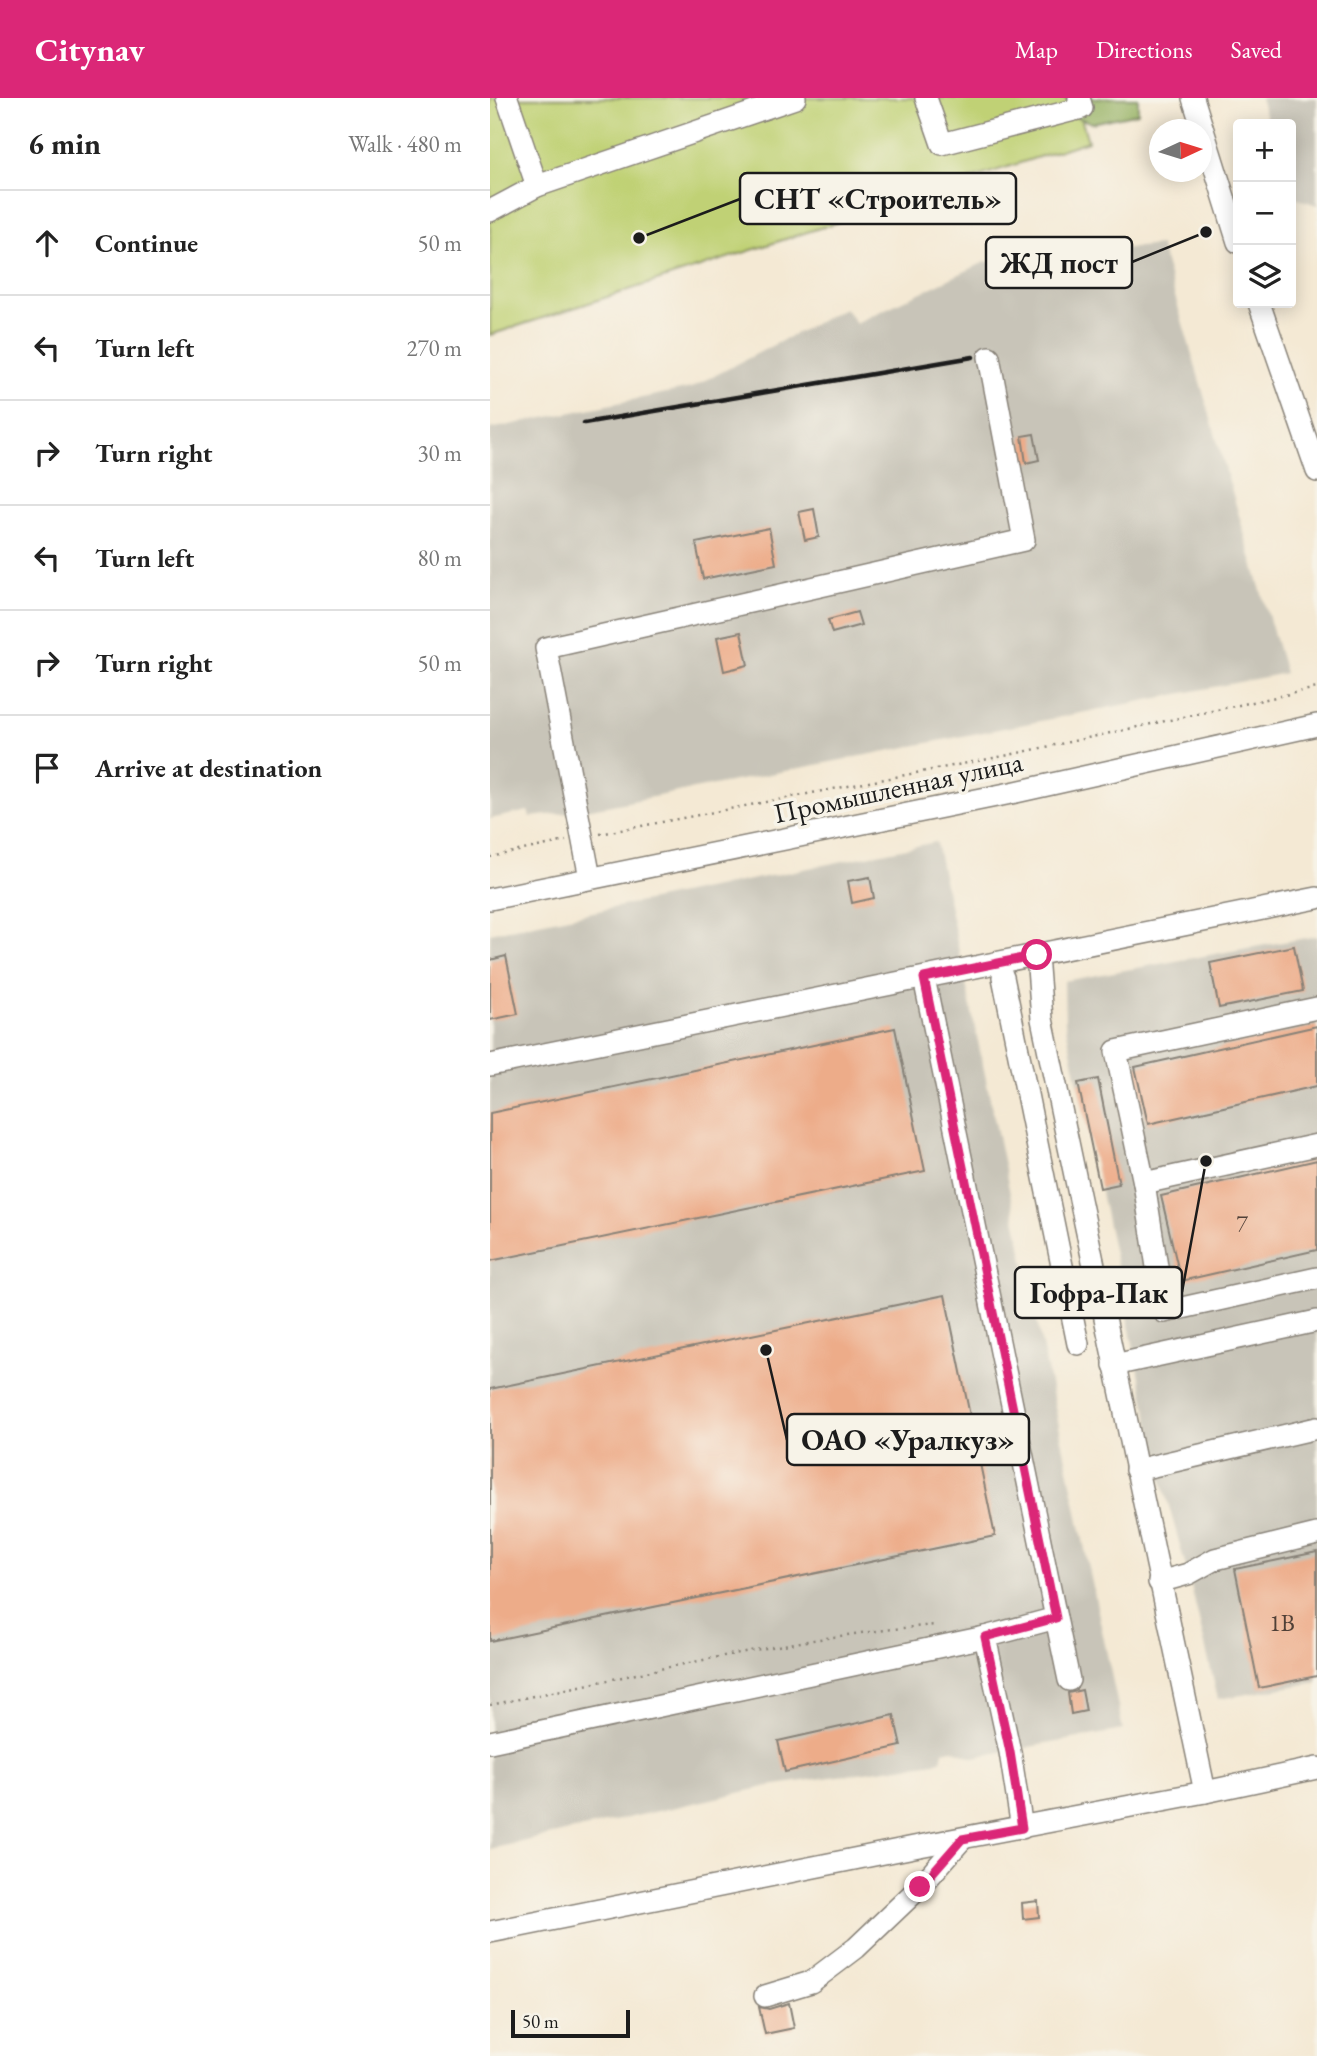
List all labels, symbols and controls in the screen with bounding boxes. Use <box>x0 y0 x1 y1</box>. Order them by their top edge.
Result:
text: Citynav <box>35 28 145 71</box>
text: Map <box>1015 34 1058 65</box>
text: Directions <box>1096 34 1193 65</box>
text: Saved <box>1231 34 1282 65</box>
north arrow <box>1149 119 1212 182</box>
map controls <box>1233 119 1296 308</box>
button: + <box>1233 119 1296 182</box>
text: 6 min <box>28 124 101 163</box>
text: Walk · 480 m <box>348 129 462 159</box>
callout: СНТ «Строитель» <box>740 173 1016 224</box>
text: СНТ «Строитель» <box>754 179 1002 218</box>
button: − <box>1233 182 1296 245</box>
icon: ahead <box>28 224 66 262</box>
text: Continue <box>95 226 198 260</box>
text: 50 m <box>417 228 462 258</box>
callout: ЖД пост <box>986 237 1132 288</box>
text: ЖД пост <box>999 243 1118 282</box>
button: layers <box>1233 245 1296 308</box>
icon: left <box>28 329 66 367</box>
text: Turn left <box>95 331 194 365</box>
text: 270 m <box>406 333 462 363</box>
icon: right <box>28 434 66 472</box>
text: Turn right <box>95 436 213 470</box>
text: 30 m <box>417 438 462 468</box>
icon: left <box>28 539 66 577</box>
text: Turn left <box>95 541 194 575</box>
text: 80 m <box>417 543 462 573</box>
icon: right <box>28 644 66 682</box>
text: Turn right <box>95 646 213 680</box>
text: 50 m <box>417 648 462 678</box>
street label: Промышленная улица <box>770 743 1027 831</box>
icon: arrive <box>28 749 66 787</box>
text: Arrive at destination <box>95 751 322 785</box>
route start <box>1021 939 1052 970</box>
house number: 7 <box>1236 1208 1248 1239</box>
callout: Гофра-Пак <box>1015 1267 1182 1318</box>
text: Гофра-Пак <box>1030 1273 1169 1312</box>
callout: ОАО «Уралкуз» <box>787 1414 1029 1465</box>
text: ОАО «Уралкуз» <box>801 1420 1015 1459</box>
house number: 1В <box>1269 1607 1295 1638</box>
route end <box>904 1871 935 1902</box>
scale bar <box>511 2007 630 2039</box>
text: 50 m <box>522 2009 559 2034</box>

